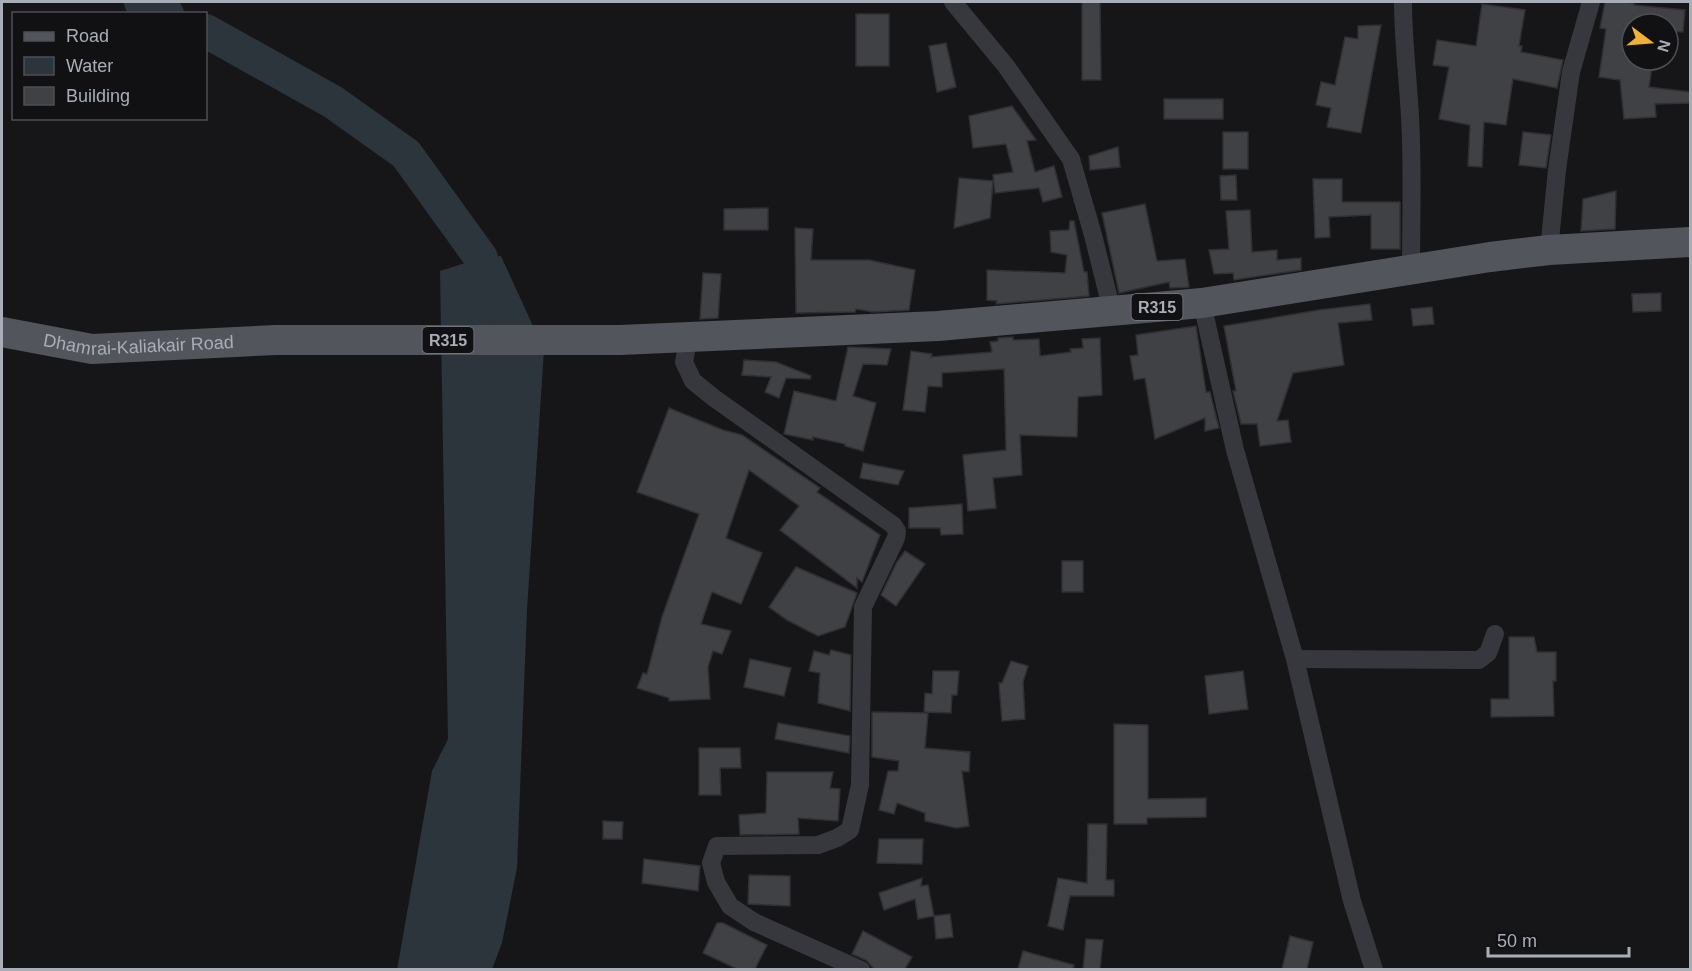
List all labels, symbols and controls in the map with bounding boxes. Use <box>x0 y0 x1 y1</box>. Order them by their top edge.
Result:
legend <box>12 12 207 120</box>
north arrow <box>1620 12 1680 72</box>
text: Road <box>66 26 109 46</box>
text: N <box>1654 38 1674 54</box>
text: Water <box>66 56 113 76</box>
text: Building <box>66 86 130 106</box>
road number: R315 <box>1132 294 1182 320</box>
road number: R315 <box>422 327 474 353</box>
street label: Dhamrai-Kaliakair Road <box>42 330 234 359</box>
scale bar <box>1488 920 1629 958</box>
text: 50 m <box>1497 931 1537 951</box>

